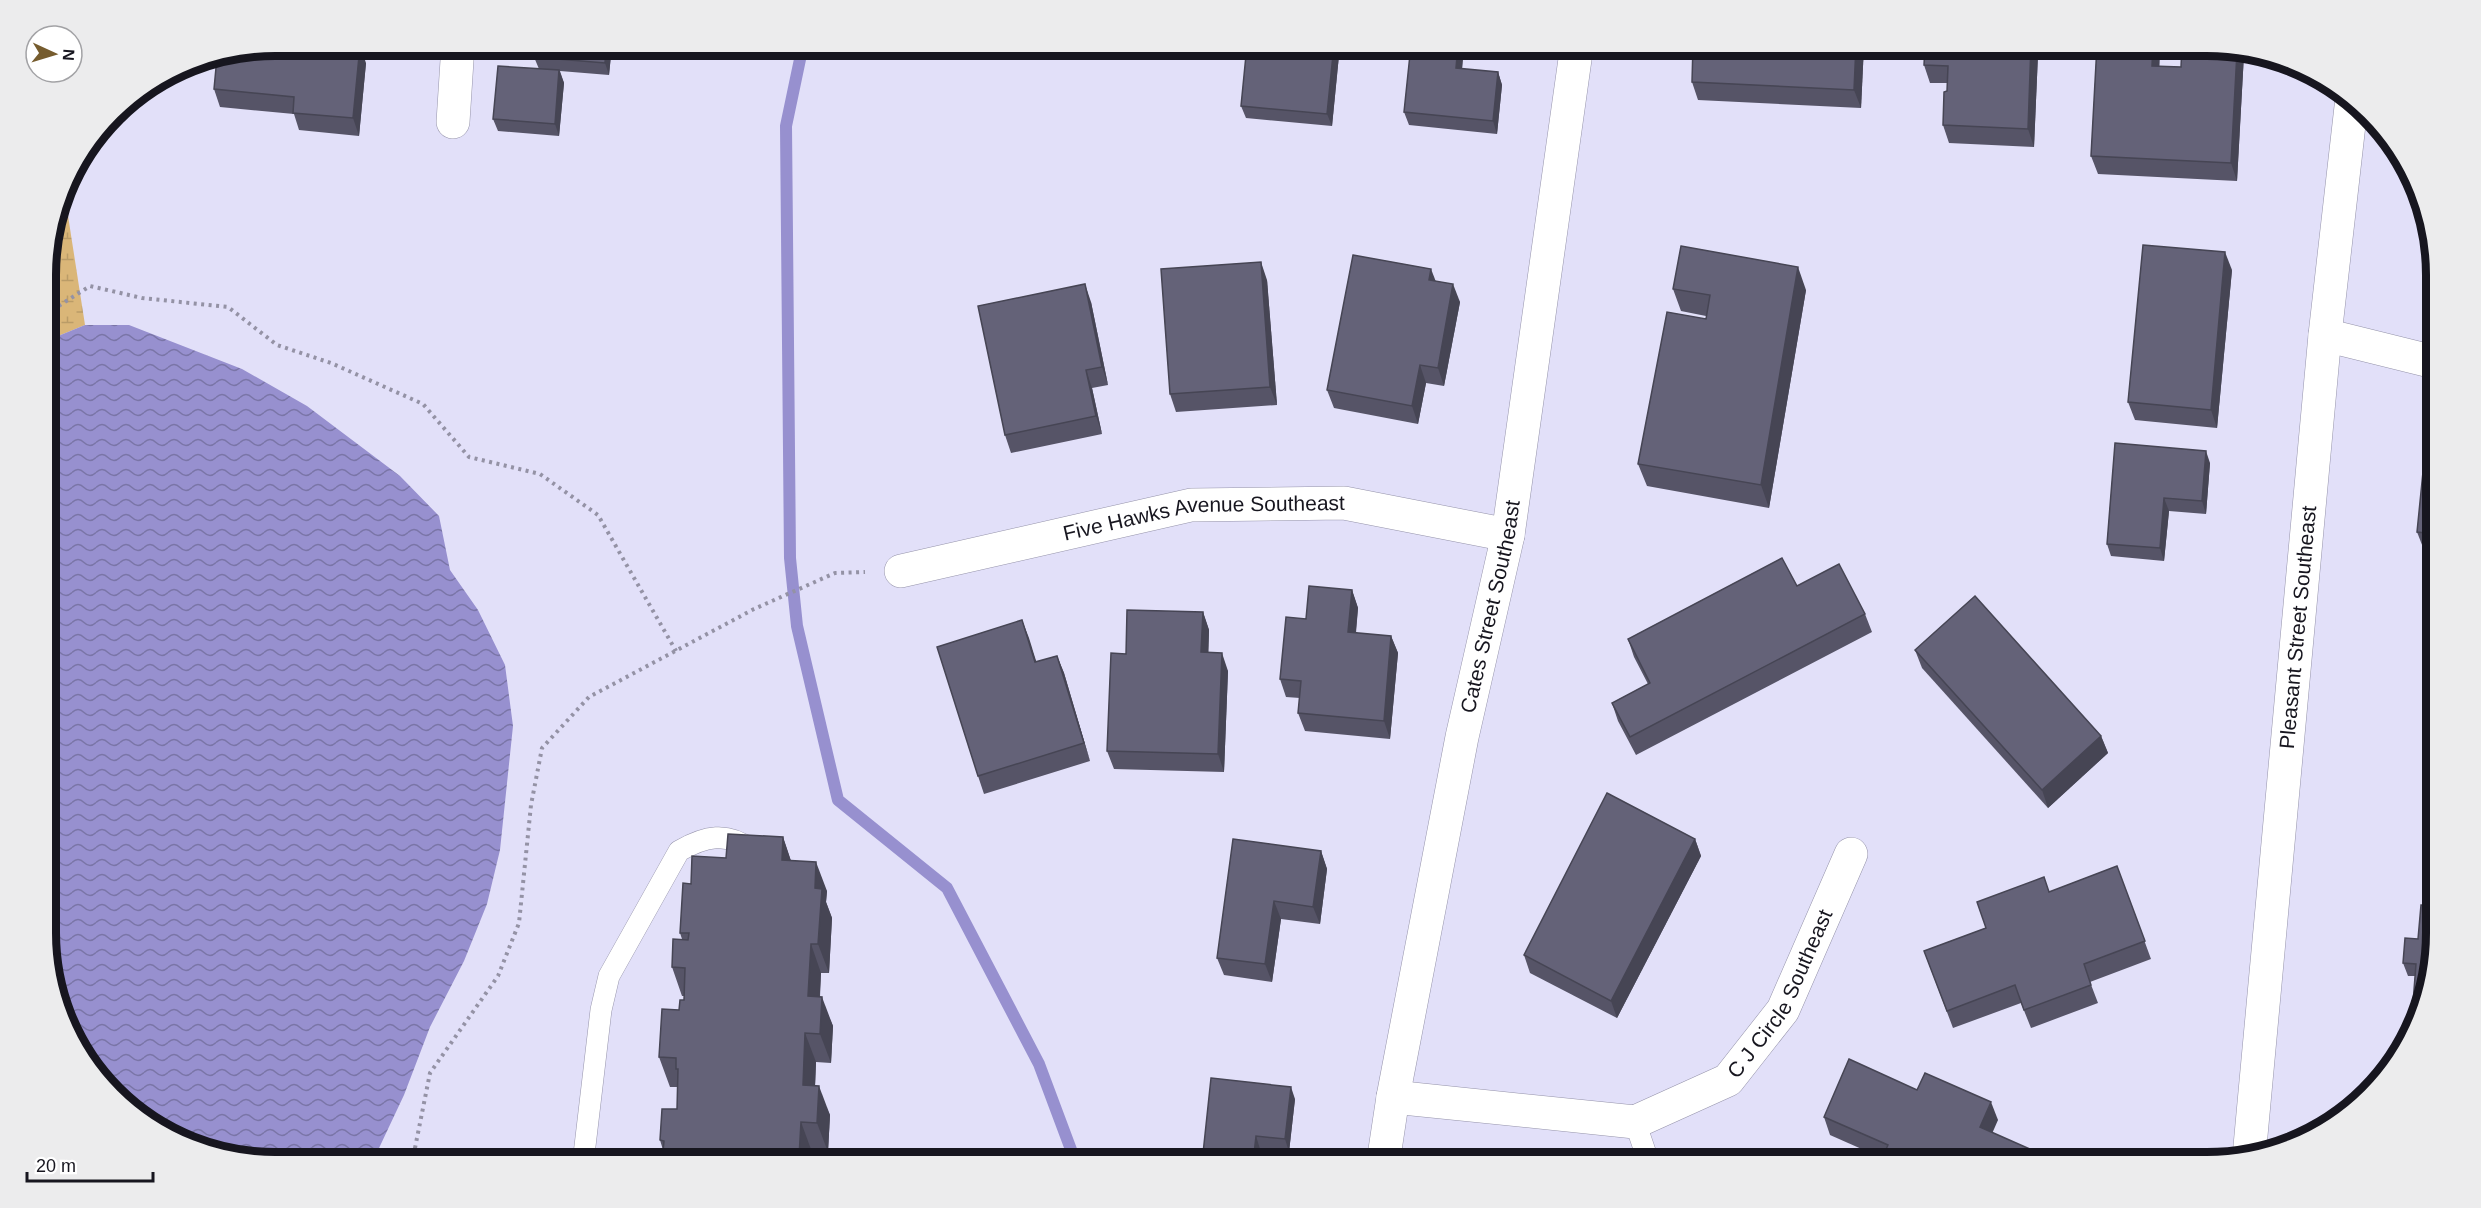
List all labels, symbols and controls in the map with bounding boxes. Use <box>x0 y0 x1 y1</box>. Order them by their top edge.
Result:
north arrow <box>24 24 84 84</box>
text: N <box>60 49 77 61</box>
street label: Five Hawks Avenue Southeast <box>1061 491 1345 545</box>
street label: Cates Street Southeast <box>1456 498 1524 715</box>
street label: Pleasant Street Southeast <box>2275 504 2320 750</box>
street label: C J Circle Southeast <box>1722 906 1836 1082</box>
scale bar <box>27 1145 153 1183</box>
text: 20 m <box>36 1156 76 1176</box>

